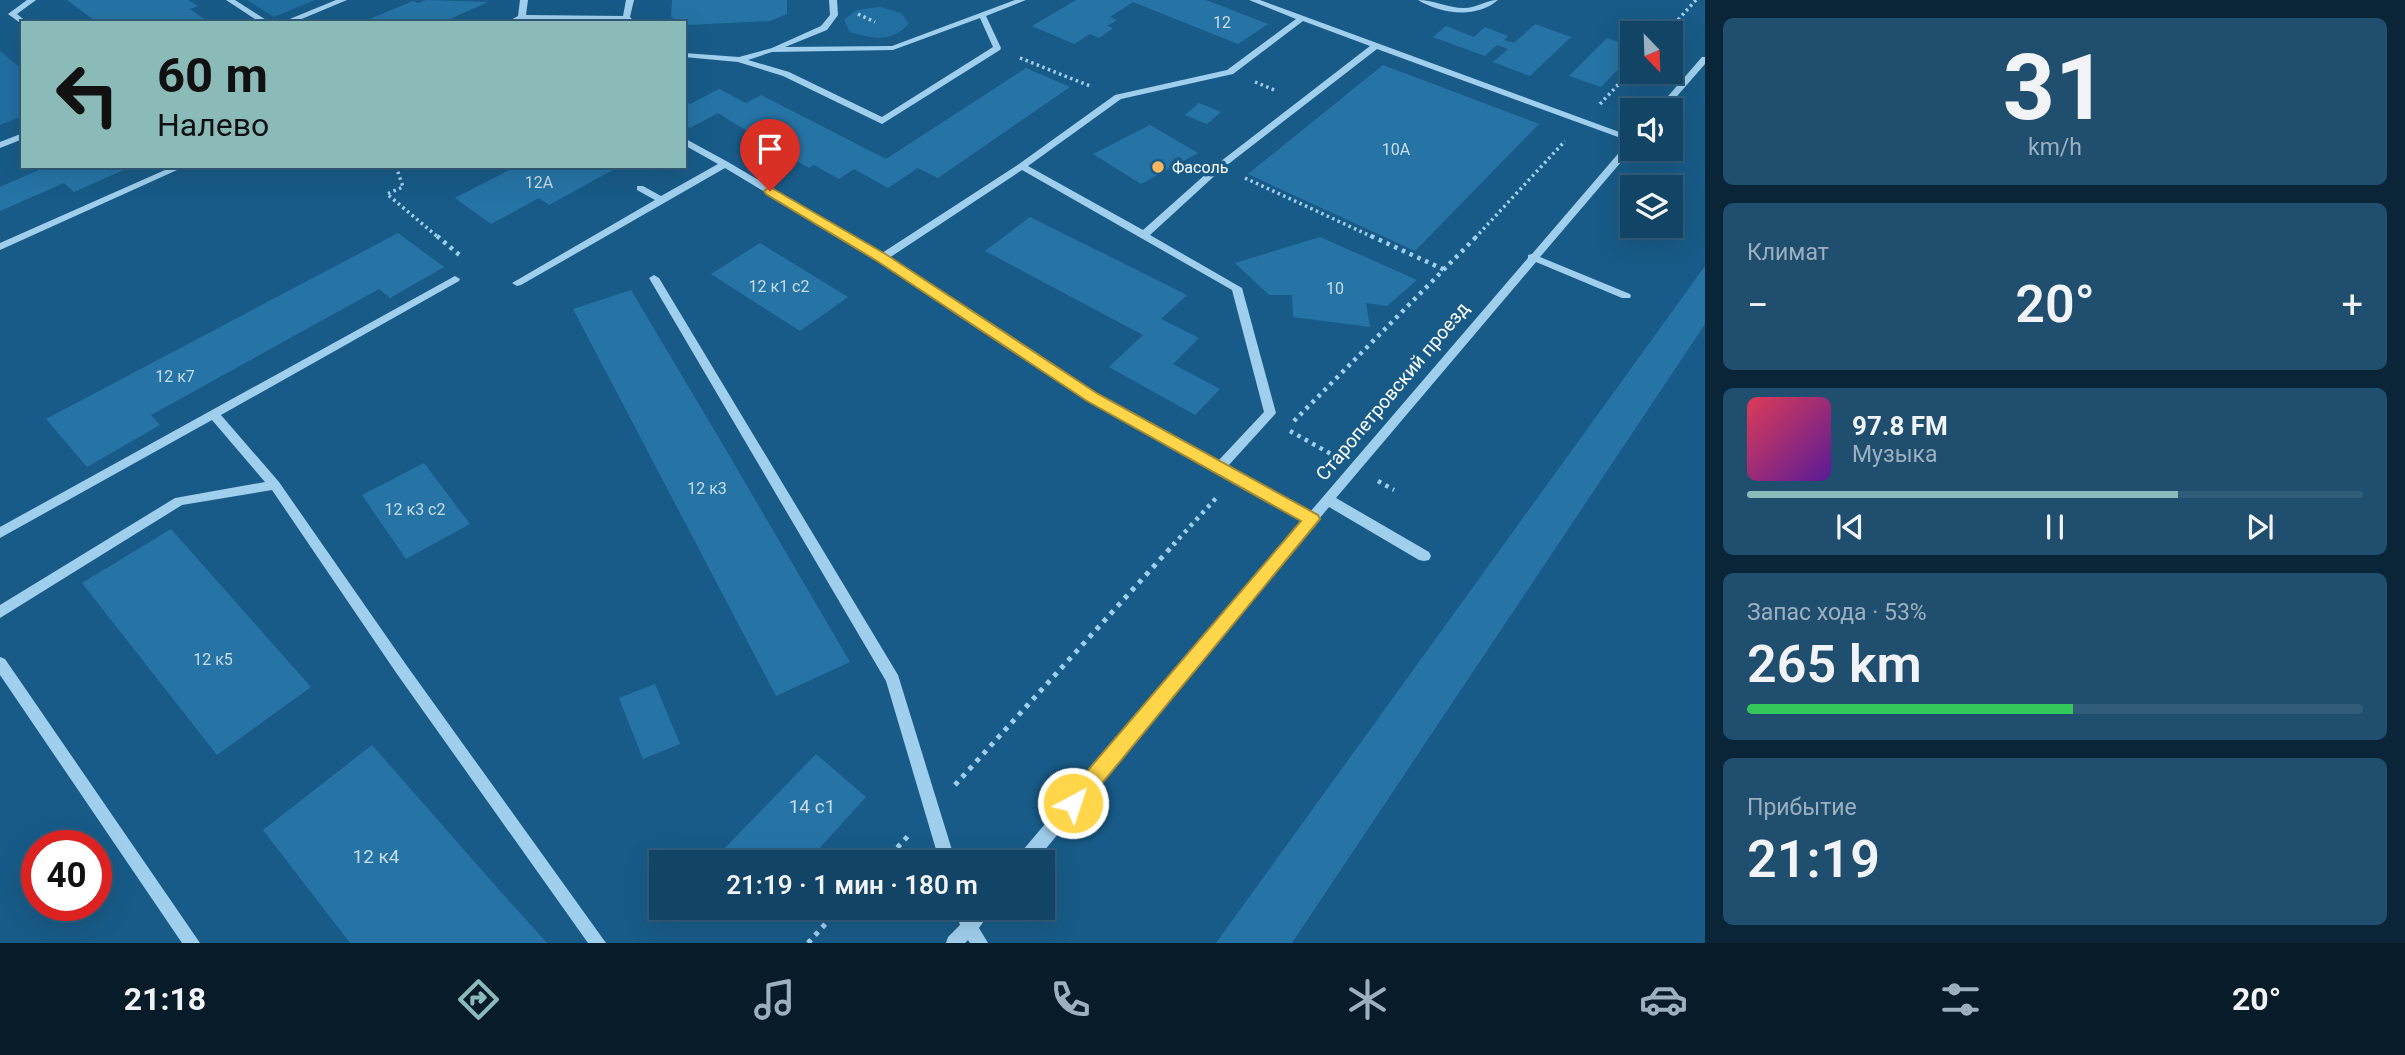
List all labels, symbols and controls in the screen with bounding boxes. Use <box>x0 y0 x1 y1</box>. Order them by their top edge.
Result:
house number: 12 <box>1213 13 1231 32</box>
north arrow <box>1620 21 1684 84</box>
map controls <box>1620 21 1683 238</box>
text: 31 <box>2003 35 2107 141</box>
text: 60 m <box>157 47 268 104</box>
icon: left <box>42 49 133 140</box>
button: sound <box>1620 98 1683 161</box>
text: Налево <box>157 106 269 144</box>
pin <box>740 119 800 191</box>
icon: arrive <box>751 130 789 168</box>
text: km/h <box>2028 134 2082 161</box>
house number: 10А <box>1382 140 1411 159</box>
place label: Фасоль <box>1172 158 1228 177</box>
marker: Фасоль <box>1150 159 1166 175</box>
house number: 12А <box>525 173 554 192</box>
button: layers <box>1620 175 1683 238</box>
text: Климат <box>1747 239 1829 266</box>
text: 20° <box>2015 274 2095 335</box>
house number: 12 к1 с2 <box>749 277 809 296</box>
house number: 10 <box>1326 279 1344 298</box>
text: − <box>1747 283 1769 327</box>
text: + <box>2341 283 2363 327</box>
street label: Старопетровский проезд <box>1311 297 1474 485</box>
house number: 12 к7 <box>155 367 195 386</box>
text: 97.8 FM <box>1852 411 1948 441</box>
text: Музыка <box>1852 441 1937 468</box>
house number: 12 к3 <box>687 479 727 498</box>
house number: 12 к3 с2 <box>385 500 445 519</box>
icon: previous <box>1831 508 1869 546</box>
icon: pause <box>2036 508 2074 546</box>
icon: next <box>2241 508 2279 546</box>
text: Запас хода · 53% <box>1747 599 1927 626</box>
text: 265 km <box>1747 634 1922 695</box>
house number: 12 к5 <box>193 650 233 669</box>
position arrow <box>1036 766 1110 840</box>
text: Прибытие <box>1747 794 1857 821</box>
house number: 14 с1 <box>789 795 835 818</box>
text: 21:19 <box>1747 829 1880 890</box>
speed limit sign: 40 <box>21 830 112 921</box>
house number: 12 к4 <box>352 845 400 868</box>
text: 21:19 · 1 мин · 180 m <box>726 870 978 900</box>
icon: directions <box>454 975 503 1024</box>
icon: music <box>750 975 799 1024</box>
icon: phone <box>1046 975 1095 1024</box>
icon: climate <box>1343 975 1392 1024</box>
icon: car <box>1639 975 1688 1024</box>
icon: filters <box>1936 975 1985 1024</box>
text: 21:18 <box>124 980 206 1018</box>
text: 20° <box>2232 980 2281 1018</box>

